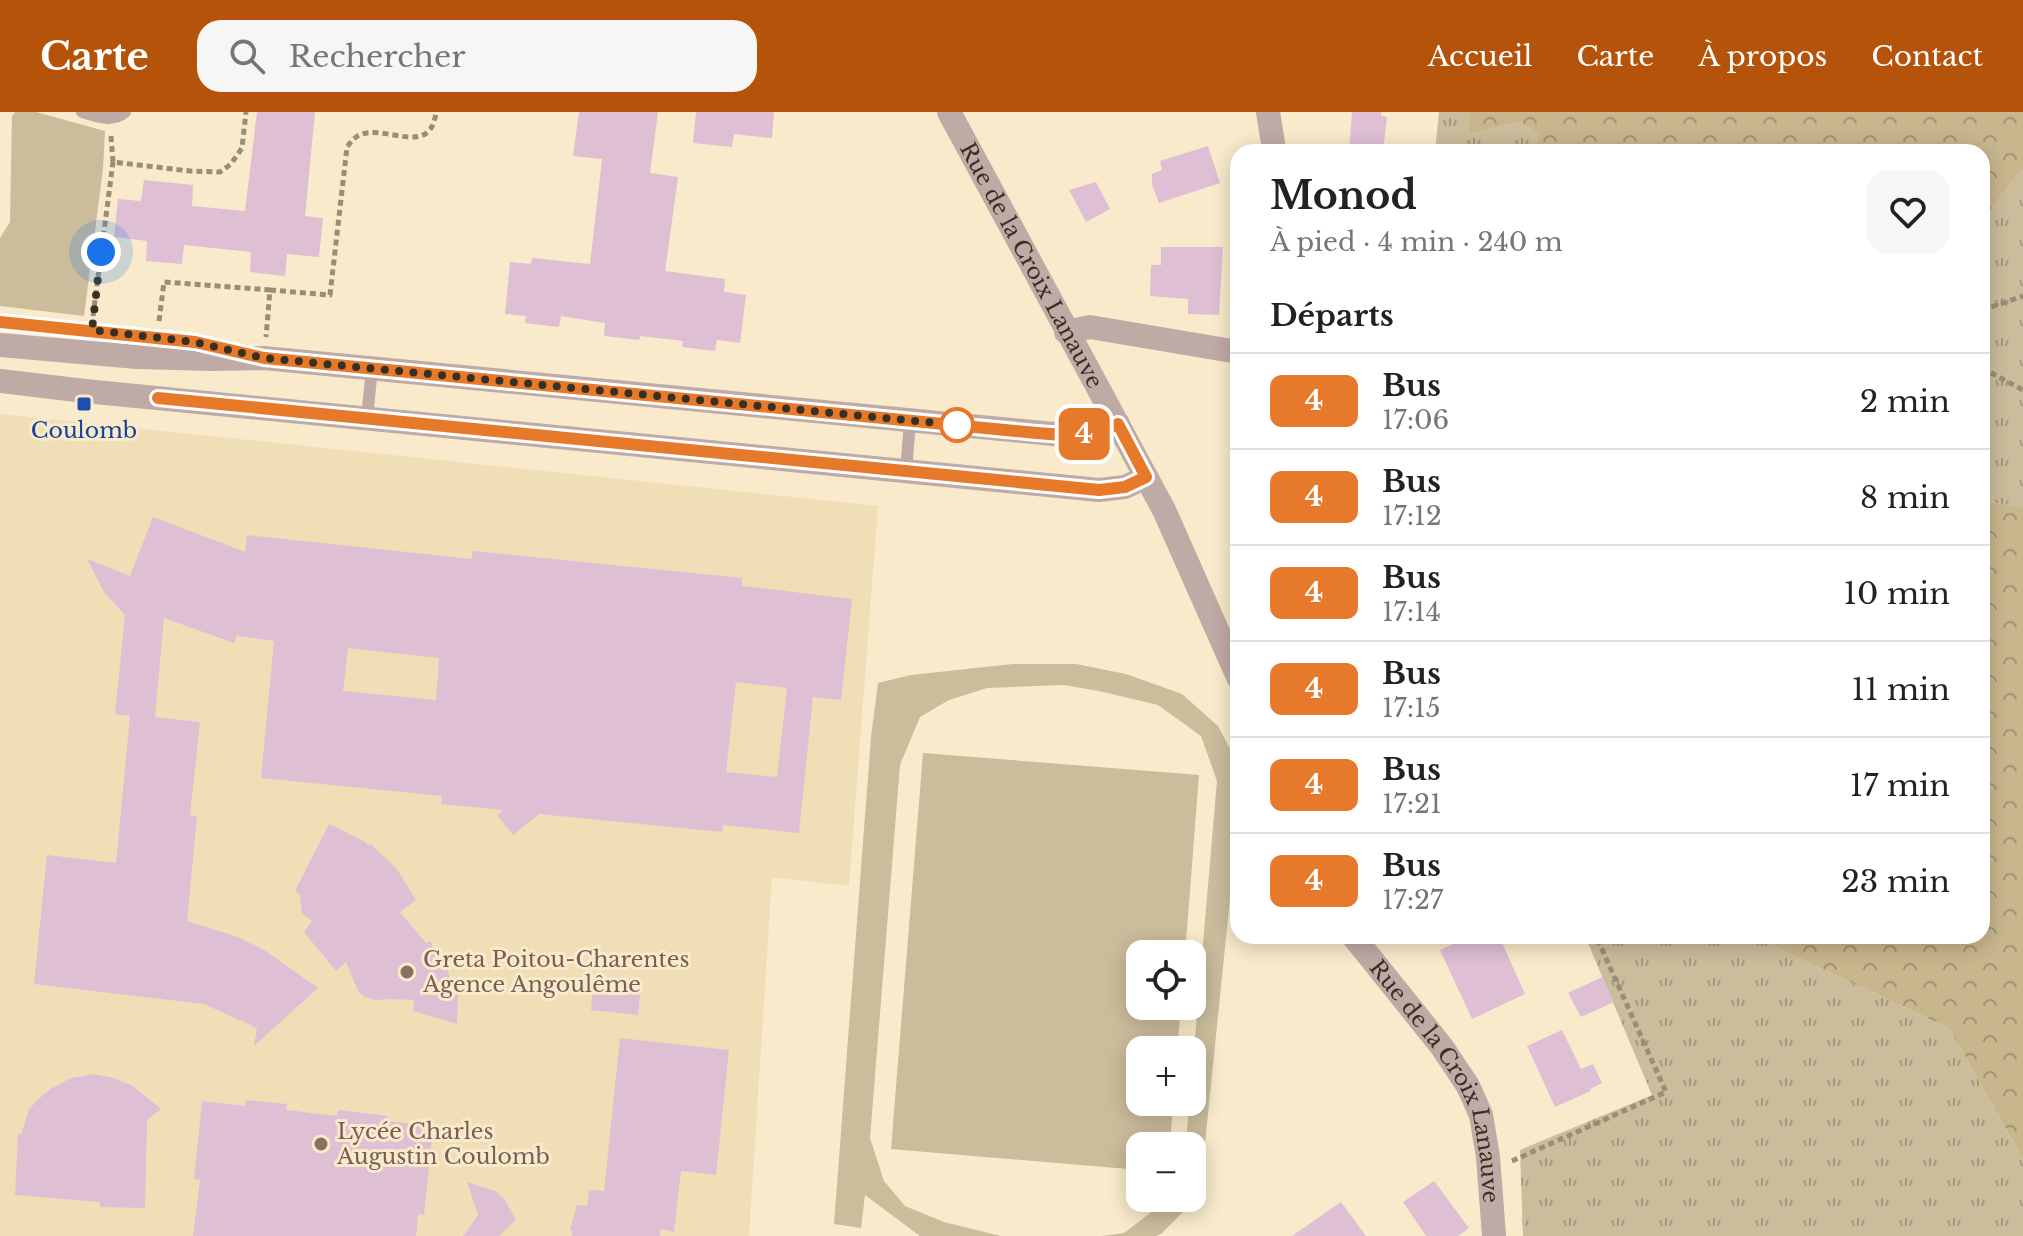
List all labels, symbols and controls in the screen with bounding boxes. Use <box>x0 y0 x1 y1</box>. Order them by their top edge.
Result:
search box <box>197 20 757 92</box>
text: Carte <box>40 33 149 80</box>
icon: search <box>225 34 269 78</box>
text: Rechercher <box>289 38 466 75</box>
text: Accueil <box>1428 39 1532 74</box>
text: Carte <box>1576 39 1654 74</box>
text: À propos <box>1698 39 1827 74</box>
text: Contact <box>1871 39 1983 74</box>
street label: Rue de la Croix Lanauve <box>954 138 1109 393</box>
button: heart <box>1866 170 1950 254</box>
text: Monod <box>1270 172 1417 219</box>
text: À pied · 4 min · 240 m <box>1270 226 1563 258</box>
your location <box>81 232 121 272</box>
text: Départs <box>1270 297 1394 334</box>
text: Bus <box>1382 367 1441 404</box>
text: 4 <box>1305 383 1323 418</box>
text: 2 min <box>1860 383 1950 420</box>
marker: Coulomb <box>75 395 93 413</box>
text: 17:06 <box>1382 404 1449 436</box>
unlabelled marker <box>940 408 974 442</box>
line badge: 4 <box>1058 408 1110 460</box>
text: 4 <box>1075 416 1093 451</box>
place label: Coulomb <box>31 417 137 444</box>
text: Bus <box>1382 463 1441 500</box>
text: 4 <box>1305 479 1323 514</box>
text: 8 min <box>1860 479 1950 516</box>
text: 17:12 <box>1382 500 1442 532</box>
text: Bus <box>1382 559 1441 596</box>
text: 4 <box>1305 575 1323 610</box>
text: 10 min <box>1844 575 1950 612</box>
text: 17:14 <box>1382 596 1441 628</box>
text: Bus <box>1382 655 1441 692</box>
text: 4 <box>1305 671 1323 706</box>
text: 11 min <box>1852 671 1950 708</box>
text: 17:15 <box>1382 692 1440 724</box>
text: Bus <box>1382 751 1441 788</box>
text: 4 <box>1305 767 1323 802</box>
text: 17 min <box>1850 767 1950 804</box>
text: 17:21 <box>1382 788 1442 820</box>
text: Bus <box>1382 847 1441 884</box>
text: 4 <box>1305 863 1323 898</box>
text: 23 min <box>1841 863 1950 900</box>
text: 17:27 <box>1382 884 1443 916</box>
map controls <box>1126 940 1206 1212</box>
button: locate <box>1126 940 1206 1020</box>
place label: Greta Poitou-Charentes Agence Angoulême <box>422 946 689 998</box>
street label: Rue de la Croix Lanauve <box>1364 954 1505 1204</box>
marker: Greta Poitou-Charentes Agence Angoulême <box>398 963 416 981</box>
button: + <box>1126 1036 1206 1116</box>
place label: Lycée Charles Augustin Coulomb <box>336 1118 550 1170</box>
button: − <box>1126 1132 1206 1212</box>
marker: Lycée Charles Augustin Coulomb <box>312 1135 330 1153</box>

